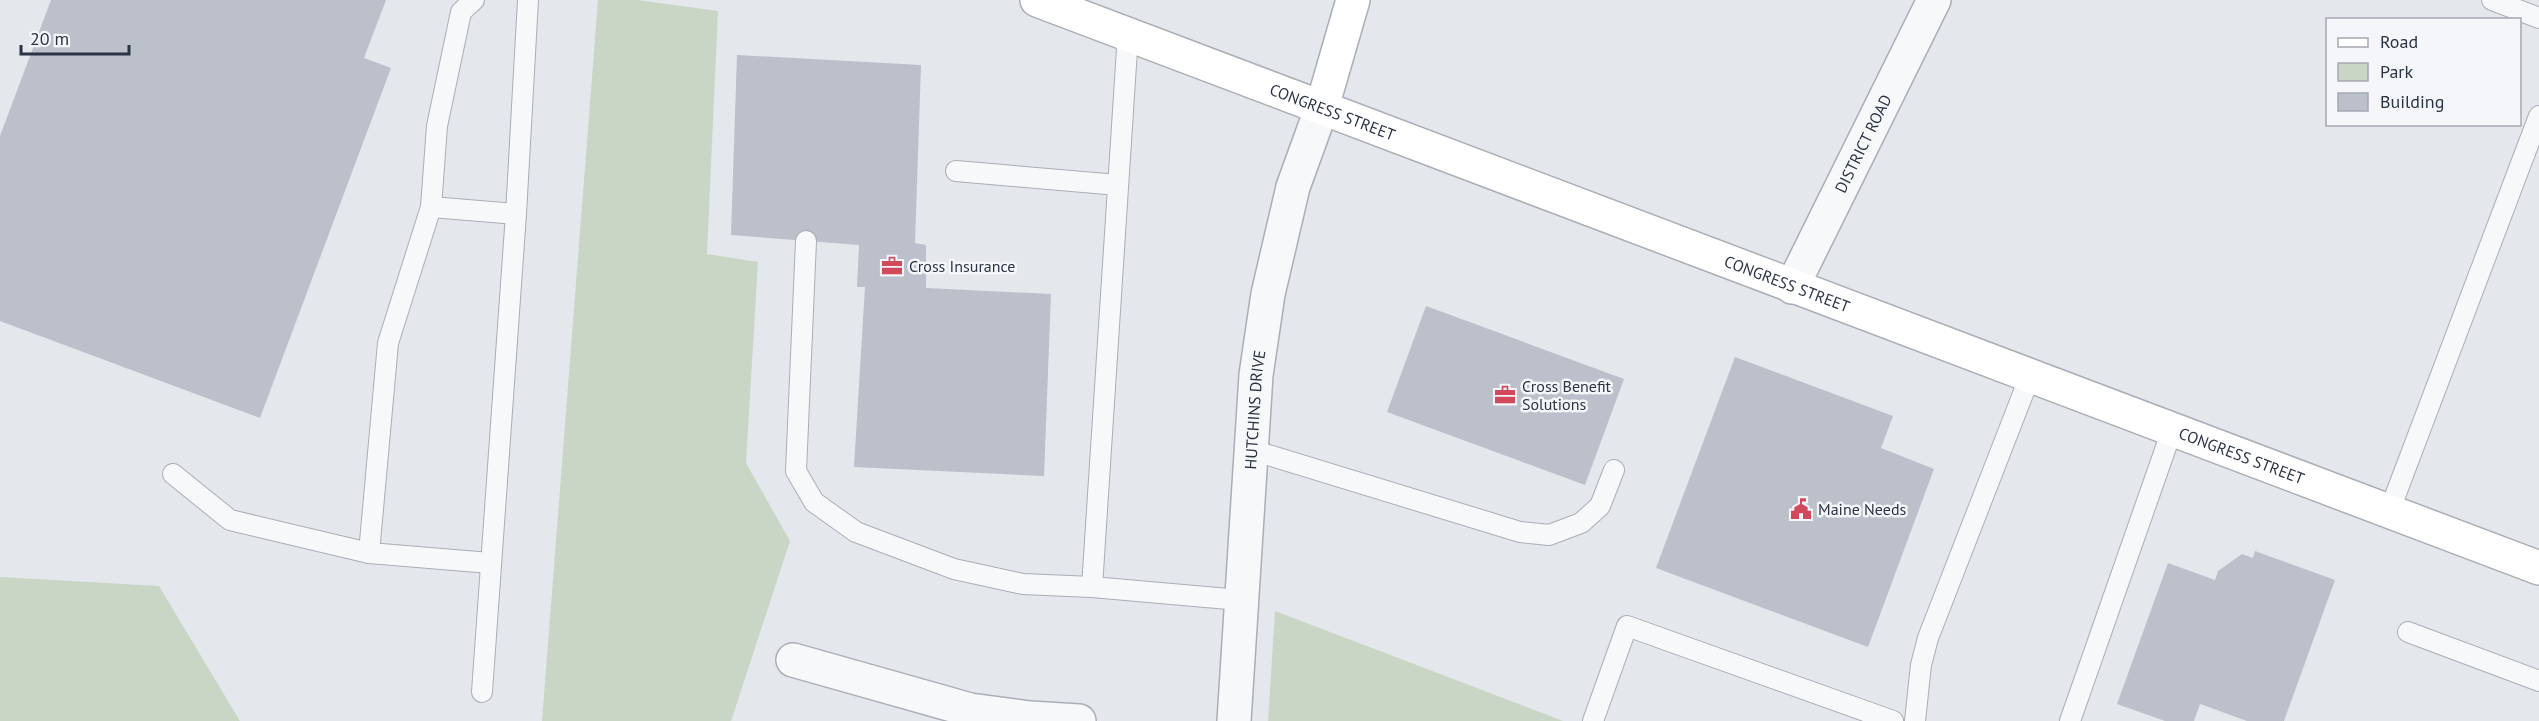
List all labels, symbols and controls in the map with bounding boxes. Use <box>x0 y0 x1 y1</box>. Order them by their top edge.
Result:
scale bar <box>21 18 129 56</box>
legend <box>2326 18 2521 126</box>
text: 20 m <box>30 27 69 50</box>
text: Road <box>2380 30 2418 53</box>
text: Park <box>2380 60 2413 83</box>
street label: CONGRESS STREET <box>1267 79 1398 145</box>
text: Building <box>2380 90 2444 113</box>
street label: DISTRICT ROAD <box>1830 91 1896 196</box>
street label: CONGRESS STREET <box>1722 251 1853 317</box>
office icon: Cross Insurance <box>880 254 904 278</box>
place label: Cross Insurance <box>909 256 1016 276</box>
street label: HUTCHINS DRIVE <box>1240 349 1270 470</box>
place label: Cross Benefit Solutions <box>1522 376 1612 414</box>
office icon: Cross Benefit Solutions <box>1493 383 1517 407</box>
street label: CONGRESS STREET <box>2176 423 2307 488</box>
public building icon: Maine Needs <box>1789 497 1813 521</box>
place label: Maine Needs <box>1818 499 1906 519</box>

